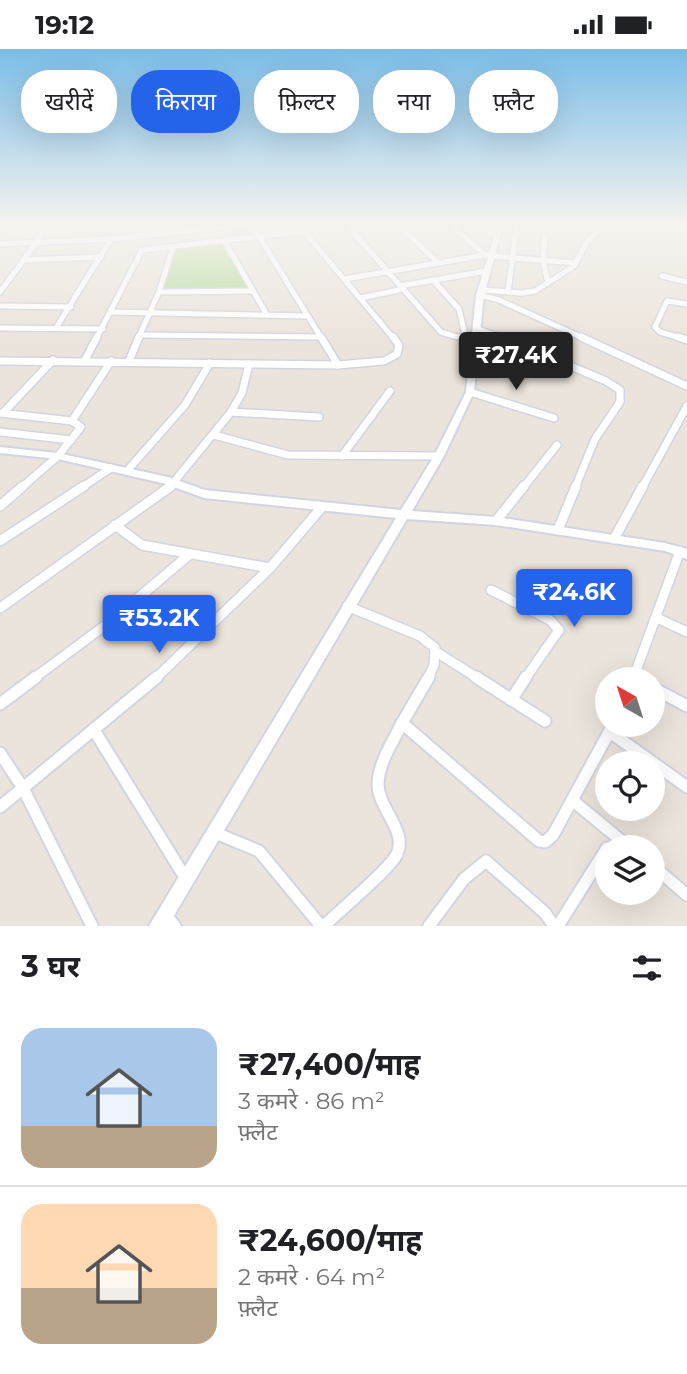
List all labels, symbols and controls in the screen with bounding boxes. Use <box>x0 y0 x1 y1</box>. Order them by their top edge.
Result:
text: 19:12 <box>35 9 94 41</box>
chip: खरीदें <box>21 70 117 133</box>
chip: किराया <box>131 70 240 133</box>
chip: फ़िल्टर <box>254 70 359 133</box>
chip: नया <box>373 70 455 133</box>
chip: फ़्लैट <box>469 70 558 133</box>
pin: ₹27.4K <box>459 333 573 392</box>
text: ₹27.4K <box>475 341 557 369</box>
pin: ₹24.6K <box>517 569 631 629</box>
text: ₹24.6K <box>532 578 616 606</box>
pin: ₹53.2K <box>102 595 216 655</box>
text: ₹53.2K <box>119 604 199 632</box>
north arrow <box>595 667 665 737</box>
map controls <box>595 667 665 905</box>
button: locate <box>595 751 665 821</box>
button: layers <box>595 835 665 905</box>
text: 3 घर <box>21 948 80 985</box>
icon: filters <box>628 949 666 987</box>
text: ₹27,400/माह <box>238 1046 420 1083</box>
icon: home <box>77 1056 161 1140</box>
text: 3 कमरे · 86 m² <box>238 1087 385 1115</box>
text: फ़्लैट <box>238 1118 278 1146</box>
text: ₹24,600/माह <box>238 1222 422 1259</box>
icon: home <box>77 1232 161 1316</box>
text: 2 कमरे · 64 m² <box>238 1263 385 1291</box>
text: फ़्लैट <box>238 1294 278 1322</box>

